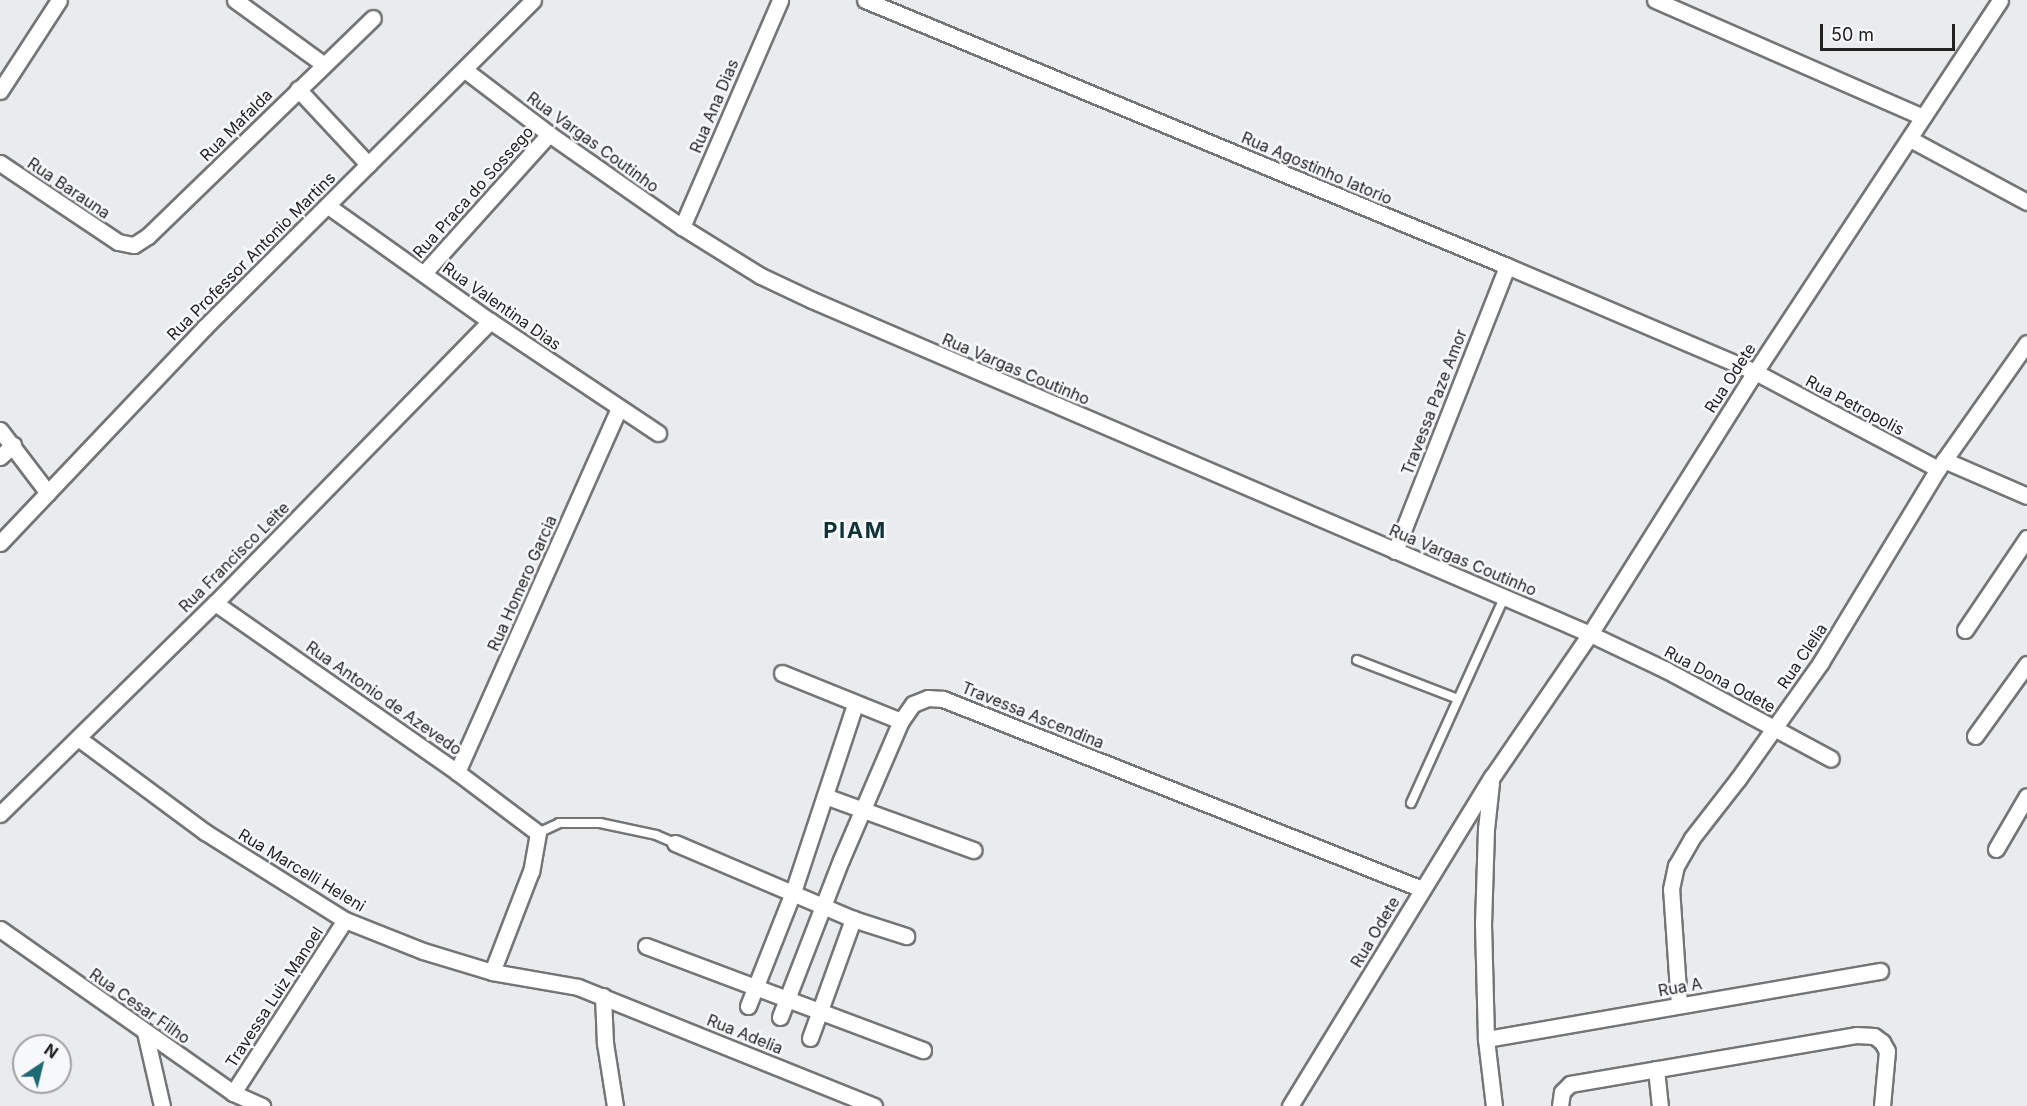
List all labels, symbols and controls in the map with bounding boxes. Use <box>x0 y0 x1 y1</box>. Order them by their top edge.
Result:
scale bar <box>1823 12 1958 50</box>
text: 50 m <box>1831 24 1874 45</box>
street label: Rua Ana Dias <box>686 56 742 156</box>
street label: Rua Mafalda <box>196 85 276 165</box>
street label: Rua Vargas Coutinho <box>523 88 663 196</box>
street label: Rua Praca do Sossego <box>409 122 537 262</box>
street label: Rua Agostinho Iatorio <box>1239 128 1395 208</box>
street label: Rua Barauna <box>24 153 114 223</box>
street label: Rua Professor Antonio Martins <box>163 168 339 344</box>
street label: Rua Valentina Dias <box>439 258 565 354</box>
street label: Travessa Paze Amor <box>1397 326 1471 478</box>
street label: Rua Vargas Coutinho <box>939 329 1093 409</box>
street label: Rua Odete <box>1700 340 1760 416</box>
street label: Rua Petropolis <box>1802 371 1908 439</box>
street label: Rua Francisco Leite <box>175 498 293 616</box>
street label: Rua Homero Garcia <box>483 512 561 654</box>
district label: PIAM <box>823 518 887 544</box>
street label: Rua Vargas Coutinho <box>1386 520 1540 600</box>
street label: Rua Clelia <box>1773 620 1831 692</box>
street label: Rua Antonio de Azevedo <box>303 637 465 759</box>
street label: Rua Dona Odete <box>1661 642 1779 716</box>
street label: Travessa Ascendina <box>959 678 1107 752</box>
street label: Rua Marcelli Heleni <box>235 824 369 916</box>
street label: Rua Odete <box>1346 893 1404 971</box>
street label: Travessa Luiz Manoel <box>221 923 327 1071</box>
street label: Rua Cesar Filho <box>86 964 194 1048</box>
street label: Rua A <box>1657 974 1703 1000</box>
street label: Rua Adelia <box>704 1010 786 1058</box>
north arrow <box>12 1034 72 1094</box>
text: N <box>40 1039 62 1063</box>

